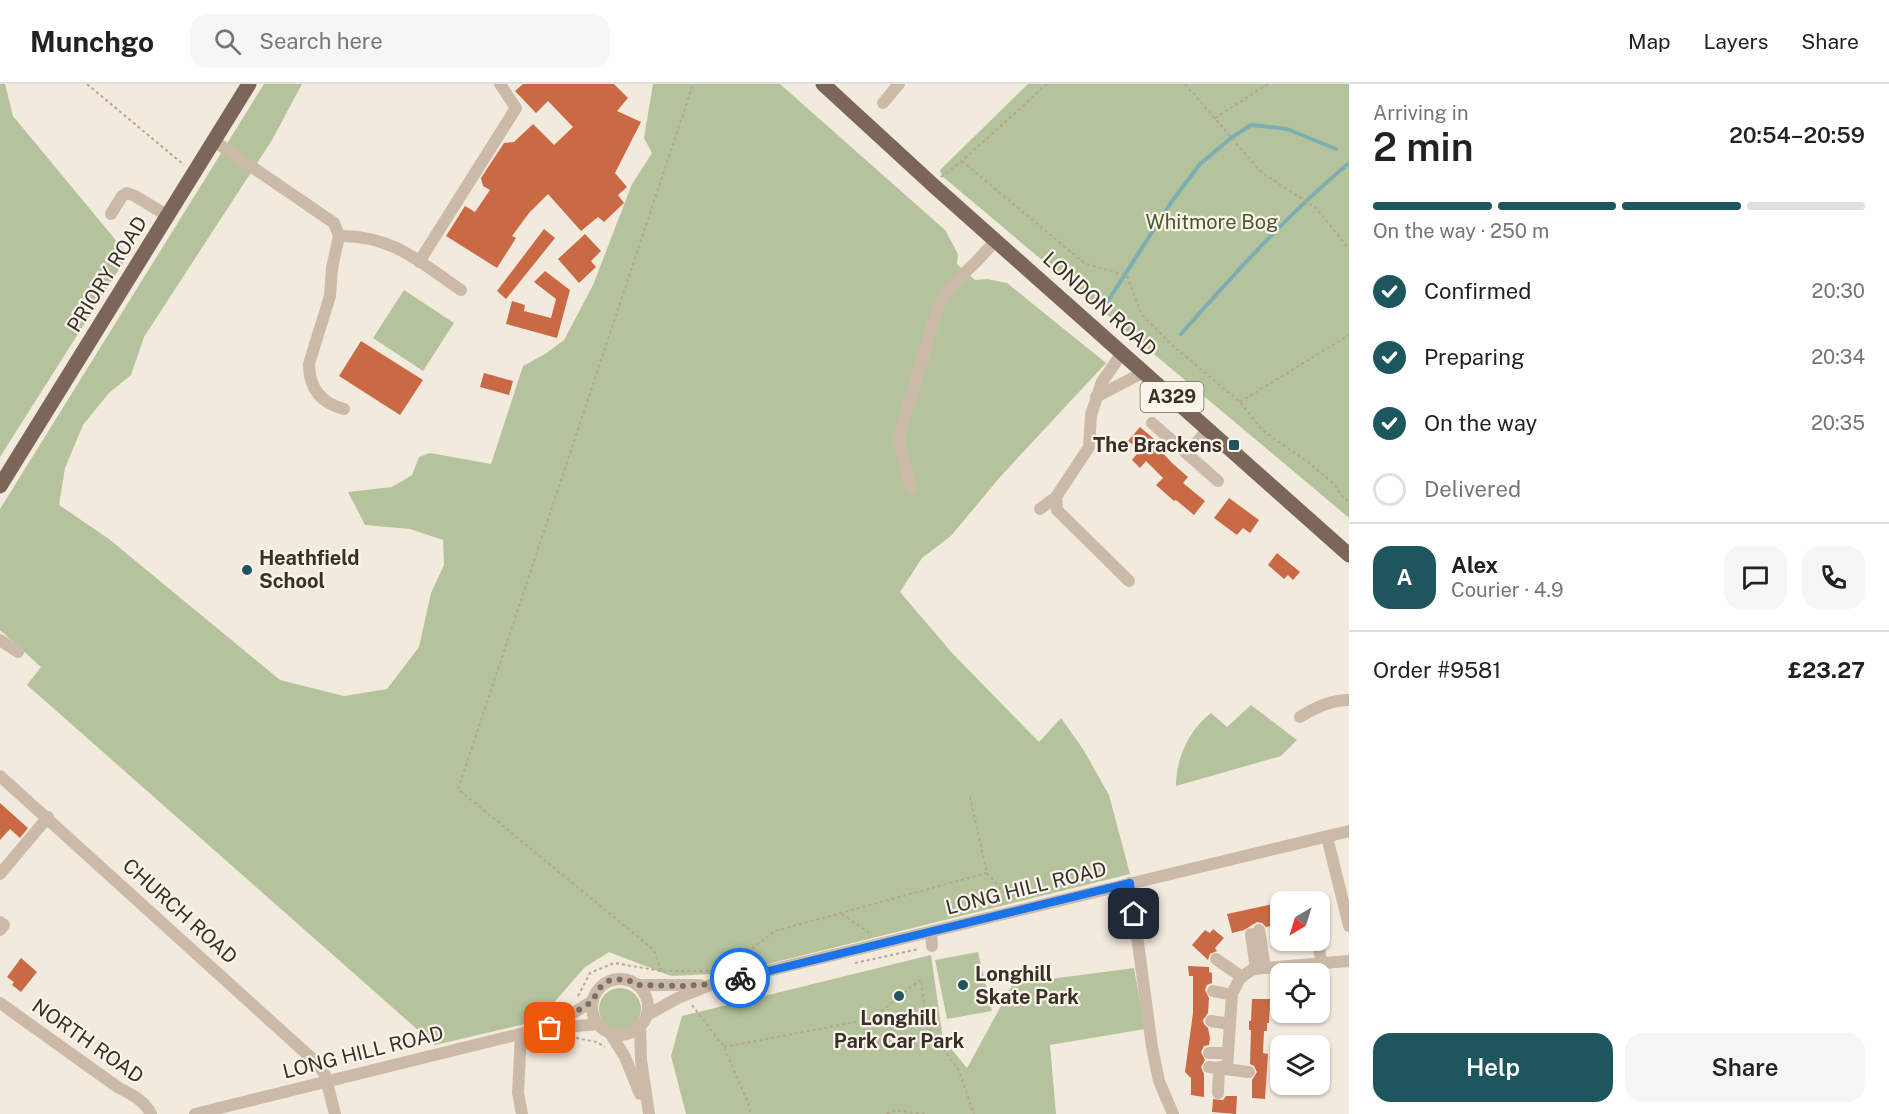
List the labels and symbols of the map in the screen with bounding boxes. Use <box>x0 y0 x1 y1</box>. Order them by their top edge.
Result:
park label: Whitmore Bog <box>1146 210 1278 234</box>
street label: PRIORY ROAD <box>62 212 152 336</box>
street label: LONDON ROAD <box>1038 247 1162 361</box>
road number: A329 <box>1140 382 1204 412</box>
place label: The Brackens <box>1093 433 1222 457</box>
marker: The Brackens <box>1227 438 1241 452</box>
place label: Heathfield School <box>259 546 359 593</box>
marker: Heathfield School <box>240 563 254 577</box>
street label: CHURCH ROAD <box>118 853 242 969</box>
street label: LONG HILL ROAD <box>943 856 1109 920</box>
pin <box>1108 888 1159 939</box>
north arrow <box>1270 891 1330 951</box>
courier <box>710 948 770 1008</box>
place label: Longhill Skate Park <box>975 962 1079 1009</box>
marker: Longhill Skate Park <box>956 978 970 992</box>
marker: Longhill Park Car Park <box>892 989 906 1003</box>
street label: NORTH ROAD <box>28 994 148 1088</box>
pin <box>524 1002 575 1053</box>
place label: Longhill Park Car Park <box>834 1006 965 1053</box>
street label: LONG HILL ROAD <box>280 1020 446 1084</box>

